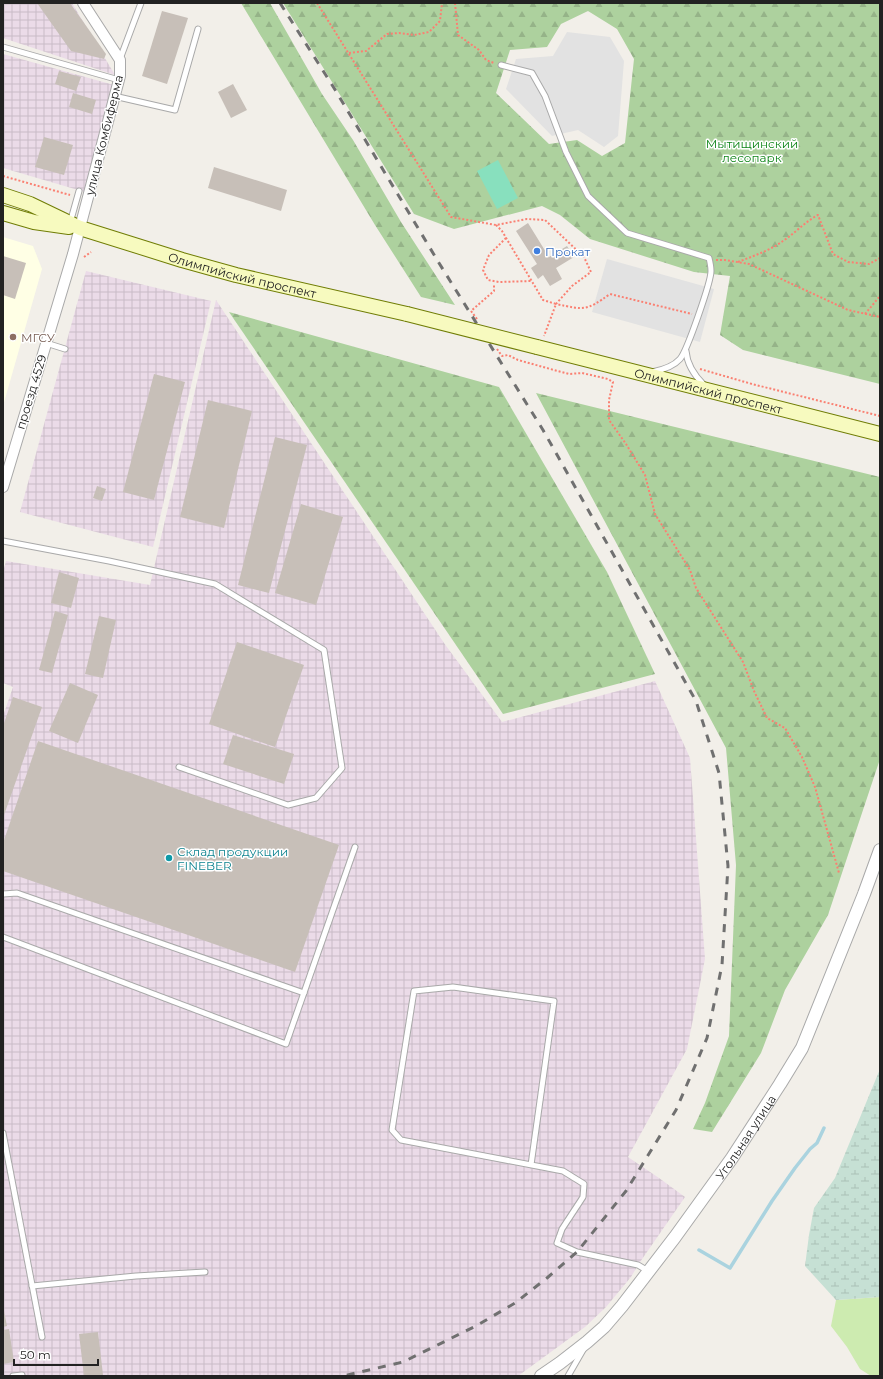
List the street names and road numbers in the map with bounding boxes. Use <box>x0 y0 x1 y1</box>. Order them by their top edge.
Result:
street label: улица Комбиферма <box>82 73 126 198</box>
street label: Олимпийский проспект <box>166 249 318 301</box>
street label: проезд 4529 <box>12 353 50 431</box>
street label: Олимпийский проспект <box>633 365 784 417</box>
street label: Угольная улица <box>712 1092 779 1182</box>

